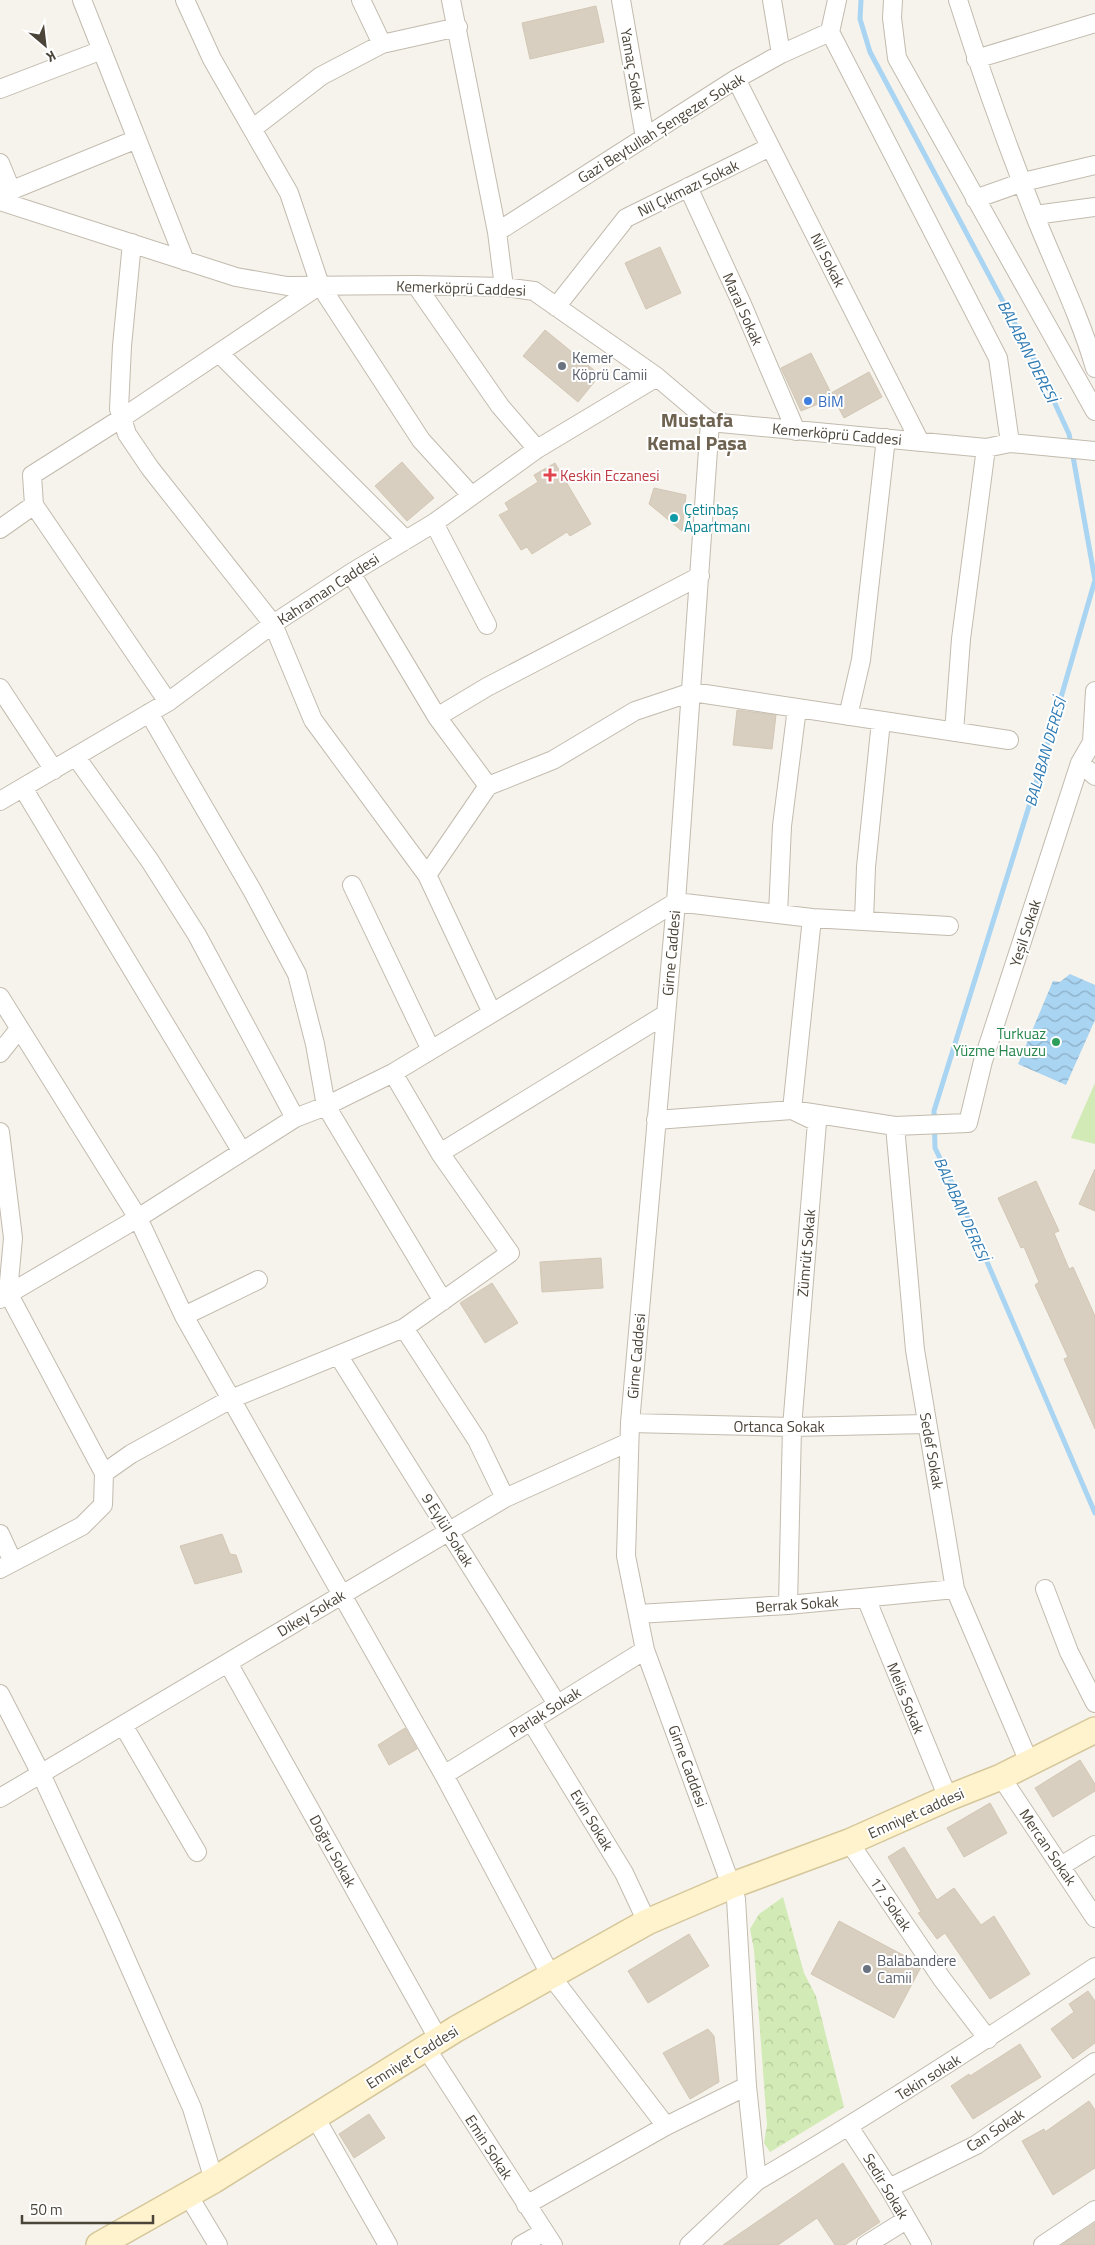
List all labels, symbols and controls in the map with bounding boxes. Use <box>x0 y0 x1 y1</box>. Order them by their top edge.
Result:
north arrow <box>20 20 70 70</box>
street label: Yamaç Sokak <box>615 26 651 112</box>
text: K <box>42 46 60 68</box>
street label: Gazi Beytullah Şengezer Sokak <box>573 67 749 189</box>
street label: Nil Çıkmazı Sokak <box>633 154 743 222</box>
street label: Nil Sokak <box>805 229 851 291</box>
street label: Maral Sokak <box>717 269 769 349</box>
street label: Kemerköprü Caddesi <box>396 274 526 302</box>
water label: BALABAN DERESİ <box>992 296 1065 408</box>
place label: Kemer Köprü Camii <box>572 346 647 386</box>
marker: Kemer Köprü Camii <box>556 360 568 372</box>
place label: BİM <box>818 390 844 413</box>
marker: BİM <box>802 395 814 407</box>
district label: Mustafa Kemal Paşa <box>647 404 747 458</box>
street label: Kemerköprü Caddesi <box>771 417 903 451</box>
place label: Keskin Eczanesi <box>560 464 660 487</box>
marker: Keskin Eczanesi <box>544 469 556 481</box>
place label: Çetinbaş Apartmanı <box>684 498 750 538</box>
marker: Çetinbaş Apartmanı <box>668 512 680 524</box>
street label: Kahraman Caddesi <box>272 547 384 631</box>
water label: BALABAN DERESİ <box>1018 693 1073 809</box>
street label: Yeşil Sokak <box>1003 896 1047 970</box>
street label: Girne Caddesi <box>656 909 686 997</box>
place label: Turkuaz Yüzme Havuzu <box>953 1022 1046 1062</box>
marker: Turkuaz Yüzme Havuzu <box>1050 1036 1062 1048</box>
water label: BALABAN DERESİ <box>928 1153 997 1267</box>
street label: Zümrüt Sokak <box>791 1208 821 1298</box>
street label: Girne Caddesi <box>621 1312 651 1400</box>
street label: Sedef Sokak <box>914 1411 950 1491</box>
street label: Ortanca Sokak <box>733 1415 825 1438</box>
street label: 9 Eylül Sokak <box>416 1489 480 1571</box>
street label: Dikey Sokak <box>273 1584 349 1642</box>
street label: Berrak Sokak <box>755 1590 839 1618</box>
street label: Melis Sokak <box>881 1659 931 1737</box>
street label: Parlak Sokak <box>505 1681 585 1743</box>
street label: Girne Caddesi <box>662 1722 714 1810</box>
street label: Emniyet caddesi <box>864 1782 968 1844</box>
street label: Evin Sokak <box>565 1785 619 1855</box>
street label: Mercan Sokak <box>1014 1804 1082 1890</box>
street label: Doğru Sokak <box>304 1811 362 1891</box>
street label: 17. Sokak <box>864 1872 918 1936</box>
place label: Balabandere Camii <box>877 1949 956 1989</box>
marker: Balabandere Camii <box>861 1963 873 1975</box>
street label: Emniyet Caddesi <box>361 2019 463 2095</box>
street label: Tekin sokak <box>891 2048 965 2106</box>
street label: Can Sokak <box>962 2103 1028 2157</box>
street label: Emin Sokak <box>459 2110 519 2184</box>
street label: Sedir Sokak <box>857 2149 915 2223</box>
scale bar <box>22 2192 154 2224</box>
text: 50 m <box>30 2198 63 2221</box>

